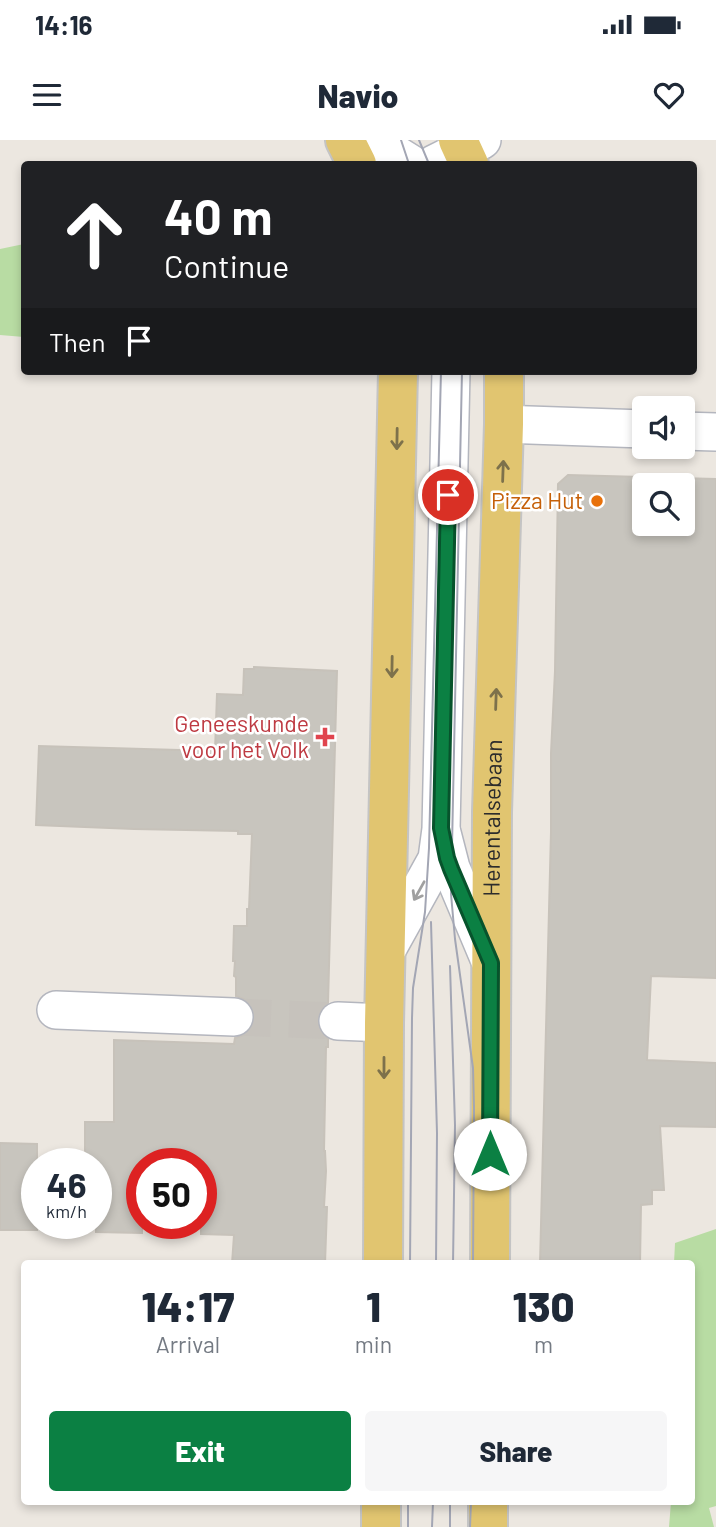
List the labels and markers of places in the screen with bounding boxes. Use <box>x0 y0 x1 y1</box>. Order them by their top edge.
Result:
pin <box>418 465 478 525</box>
place label: Pizza Hut <box>491 486 583 514</box>
marker: Pizza Hut <box>589 493 605 509</box>
place label: Geneeskunde voor het Volk <box>174 709 309 763</box>
marker: Geneeskunde voor het Volk <box>315 727 335 747</box>

